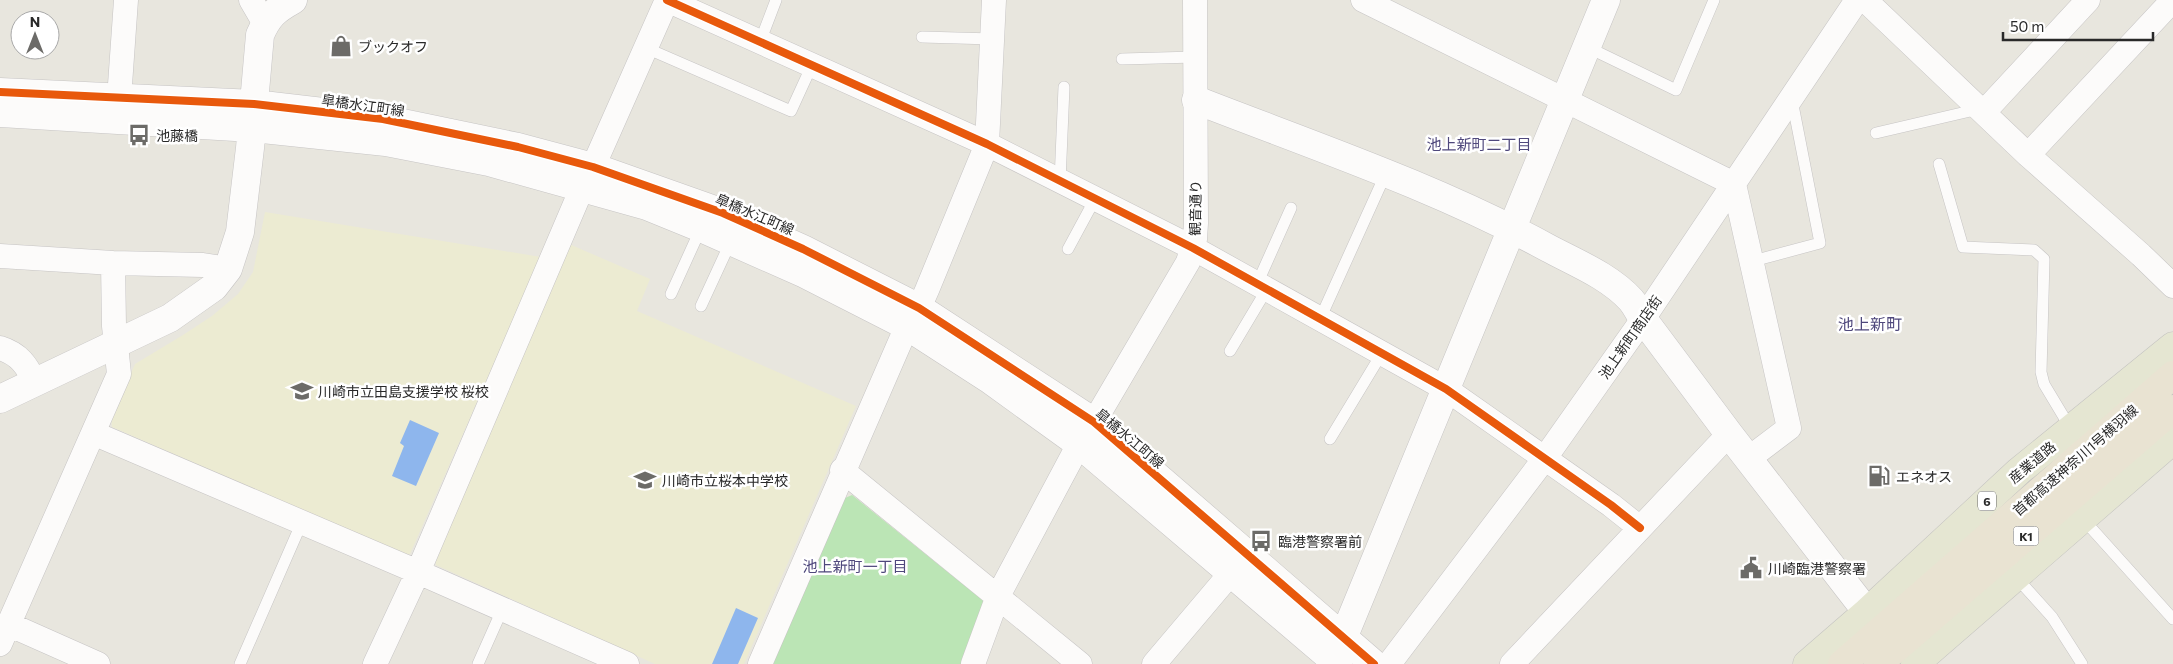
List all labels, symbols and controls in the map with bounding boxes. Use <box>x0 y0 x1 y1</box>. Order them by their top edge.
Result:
north arrow <box>10 10 60 60</box>
scale bar <box>2003 10 2153 42</box>
text: N <box>30 13 40 30</box>
text: 50 m <box>2010 17 2044 35</box>
shop icon: ブックオフ <box>328 33 354 59</box>
place label: ブックオフ <box>358 38 428 55</box>
street label: 皐橋水江町線 <box>320 91 406 119</box>
bus stop icon: 池藤橋 <box>126 122 152 148</box>
place label: 池藤橋 <box>156 127 198 144</box>
district label: 池上新町二丁目 <box>1426 135 1532 153</box>
street label: 観音通り <box>1186 180 1204 236</box>
street label: 皐橋水江町線 <box>713 190 797 238</box>
street label: 池上新町商店街 <box>1595 292 1665 382</box>
district label: 池上新町 <box>1838 314 1902 333</box>
school or university icon: 川崎市立田島支援学校 桜校 <box>289 378 315 404</box>
place label: 川崎市立田島支援学校 桜校 <box>318 383 489 400</box>
street label: 首都高速神奈川1号横羽線 <box>2009 401 2141 519</box>
street label: 皐橋水江町線 <box>1092 404 1168 472</box>
street label: 産業道路 <box>2005 437 2059 487</box>
fuel station icon: エネオス <box>1866 463 1892 489</box>
school or university icon: 川崎市立桜本中学校 <box>632 467 658 493</box>
place label: エネオス <box>1896 468 1952 485</box>
place label: 川崎市立桜本中学校 <box>662 472 788 489</box>
road number: 6 <box>1978 492 1996 511</box>
road number: K1 <box>2014 526 2038 546</box>
bus stop icon: 臨港警察署前 <box>1248 528 1274 554</box>
place label: 臨港警察署前 <box>1278 533 1362 550</box>
public building icon: 川崎臨港警察署 <box>1738 555 1764 581</box>
district label: 池上新町一丁目 <box>802 557 908 575</box>
place label: 川崎臨港警察署 <box>1768 560 1866 577</box>

